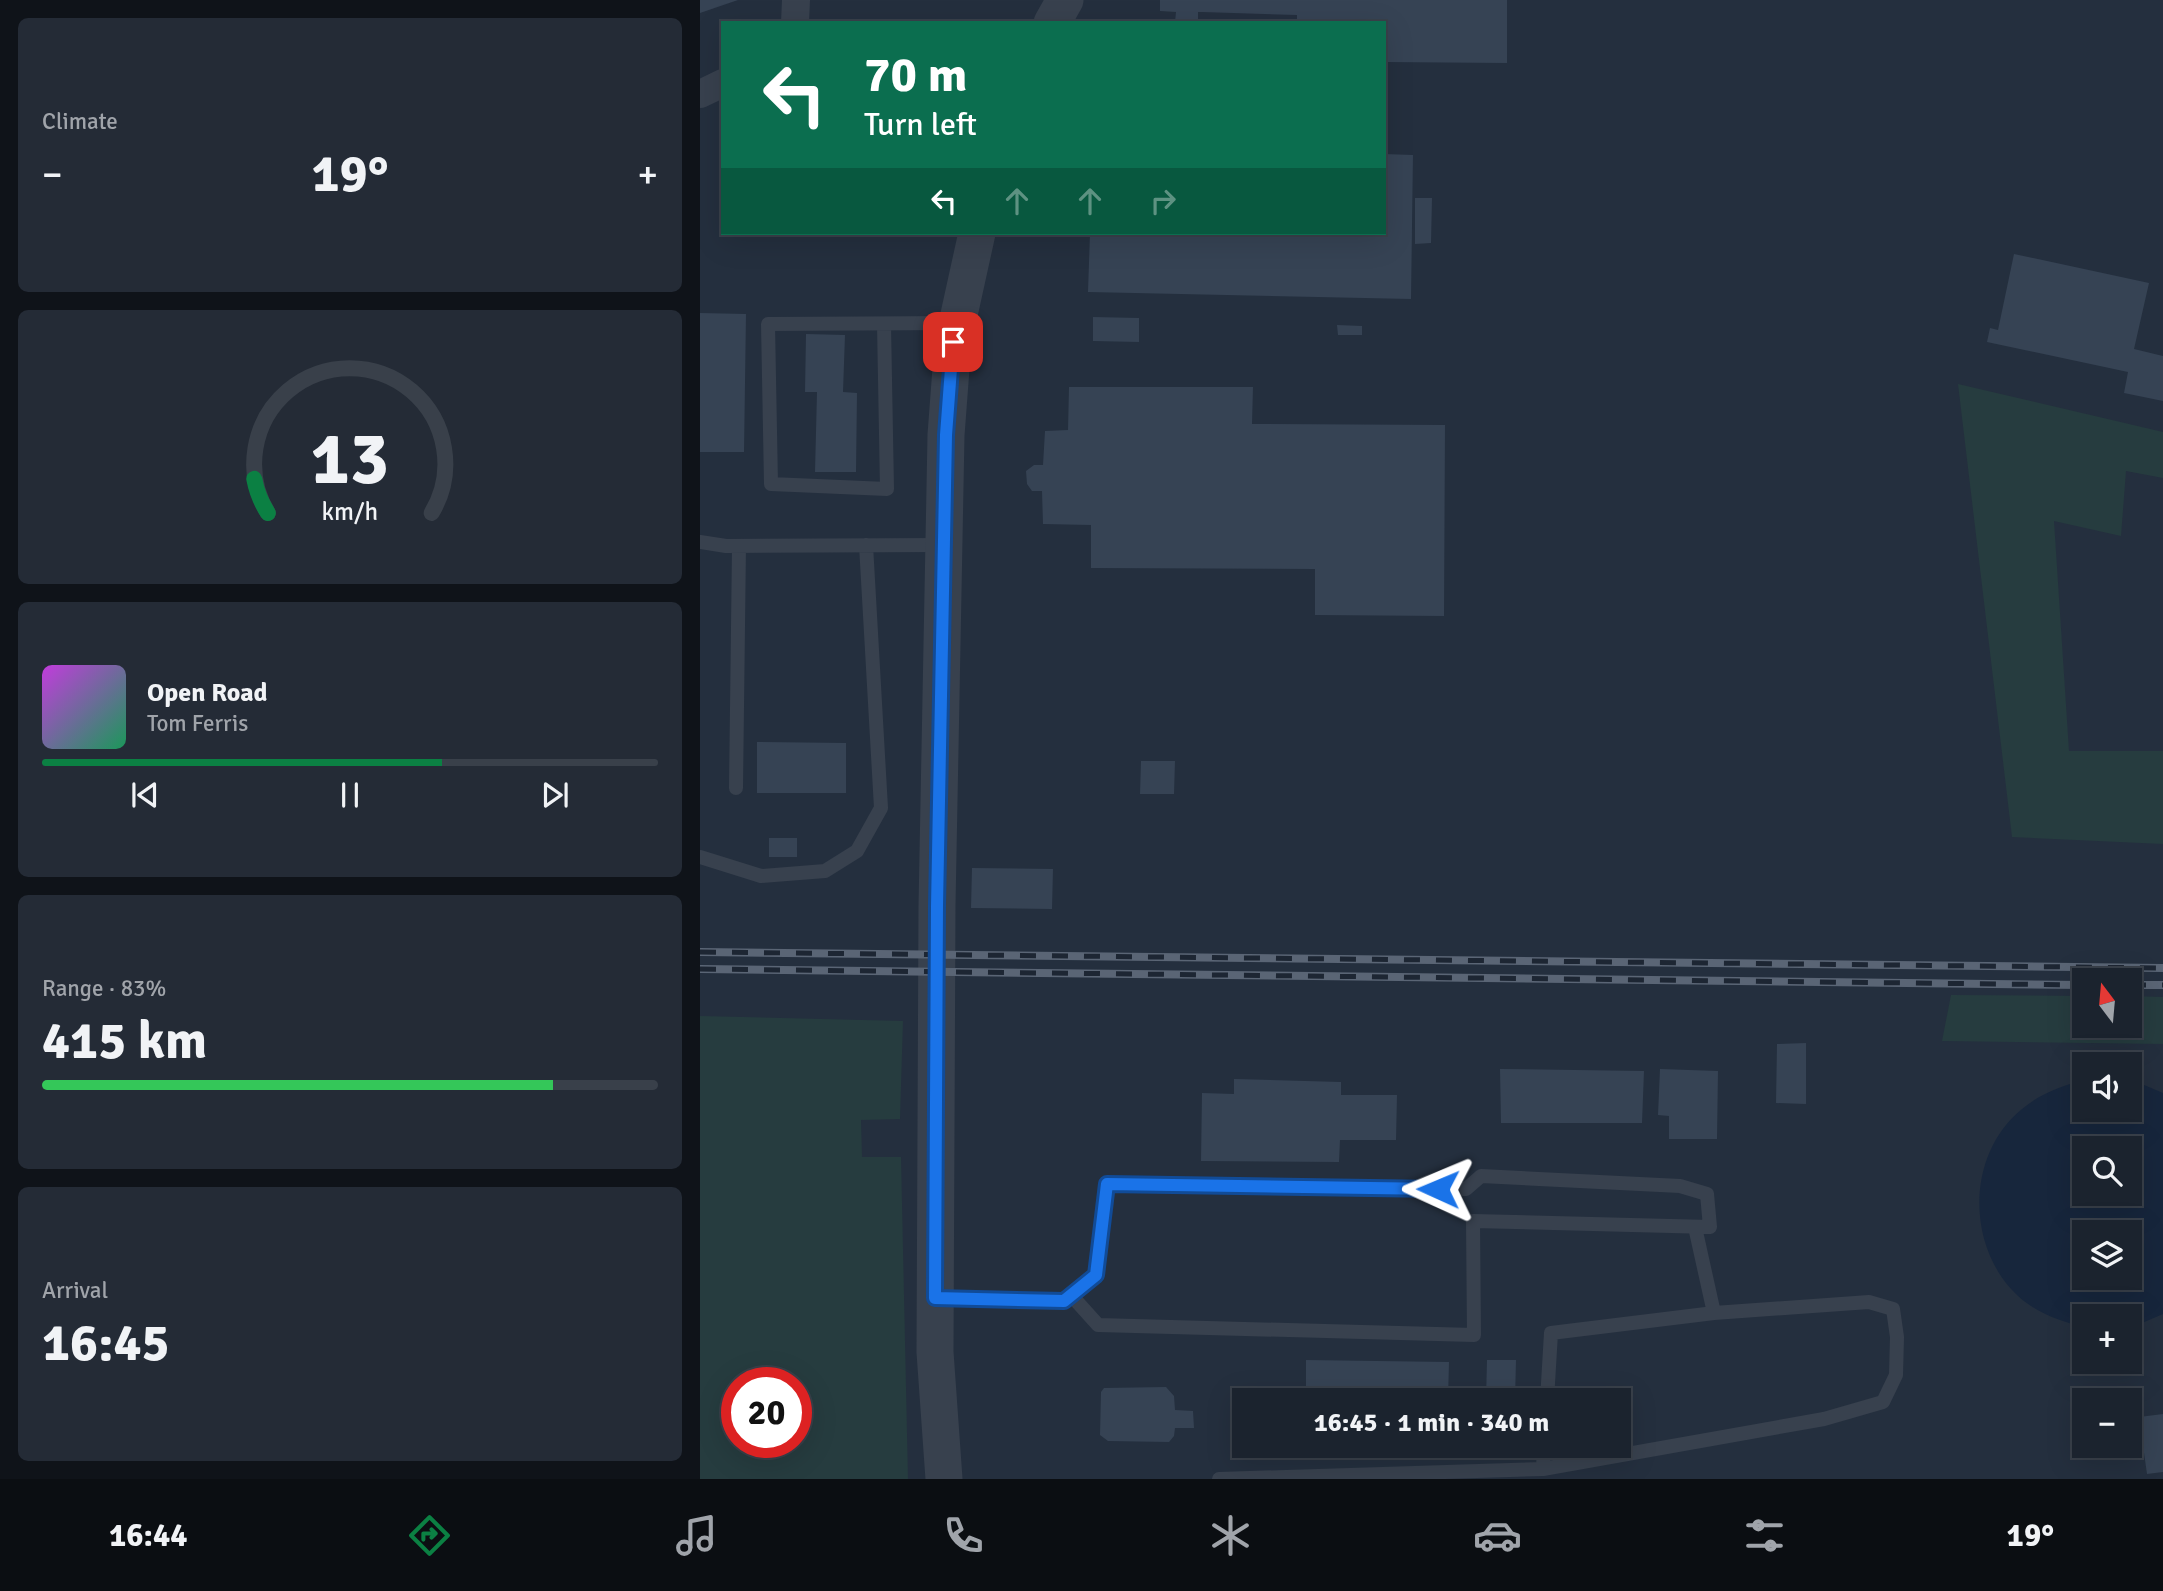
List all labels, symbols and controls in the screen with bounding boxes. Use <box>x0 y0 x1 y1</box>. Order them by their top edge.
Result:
text: 70 m <box>864 45 967 105</box>
icon: left <box>749 49 840 140</box>
text: Turn left <box>864 105 977 144</box>
text: Climate <box>42 107 118 136</box>
text: 19° <box>312 142 388 206</box>
text: − <box>42 151 63 198</box>
text: + <box>637 151 658 198</box>
icon: left <box>925 182 963 220</box>
icon: ahead <box>998 182 1036 220</box>
icon: ahead <box>1071 182 1109 220</box>
icon: right <box>1144 182 1182 220</box>
pin <box>923 312 983 372</box>
icon: arrive <box>934 323 972 361</box>
text: 13 <box>311 416 389 505</box>
text: km/h <box>322 496 378 527</box>
text: Open Road <box>147 677 268 709</box>
text: Tom Ferris <box>147 709 248 738</box>
icon: previous <box>126 776 164 814</box>
icon: pause <box>331 776 369 814</box>
icon: next <box>536 776 574 814</box>
north arrow <box>2072 968 2142 1038</box>
map controls <box>2072 968 2142 1458</box>
text: Range · 83% <box>42 974 166 1003</box>
text: 415 km <box>42 1009 207 1073</box>
button: sound <box>2072 1052 2142 1122</box>
button: search <box>2072 1136 2142 1206</box>
position arrow <box>1401 1152 1475 1226</box>
button: layers <box>2072 1220 2142 1290</box>
text: Arrival <box>42 1276 108 1305</box>
button: + <box>2072 1304 2142 1374</box>
text: 16:45 <box>42 1311 170 1375</box>
speed limit sign: 20 <box>721 1367 812 1458</box>
button: − <box>2072 1388 2142 1458</box>
text: 16:45 · 1 min · 340 m <box>1314 1407 1549 1439</box>
icon: directions <box>405 1511 454 1560</box>
icon: music <box>672 1511 721 1560</box>
icon: phone <box>939 1511 988 1560</box>
icon: climate <box>1206 1511 1255 1560</box>
icon: car <box>1473 1511 1522 1560</box>
icon: filters <box>1740 1511 1789 1560</box>
text: 16:44 <box>109 1516 187 1555</box>
text: 19° <box>2007 1516 2054 1555</box>

